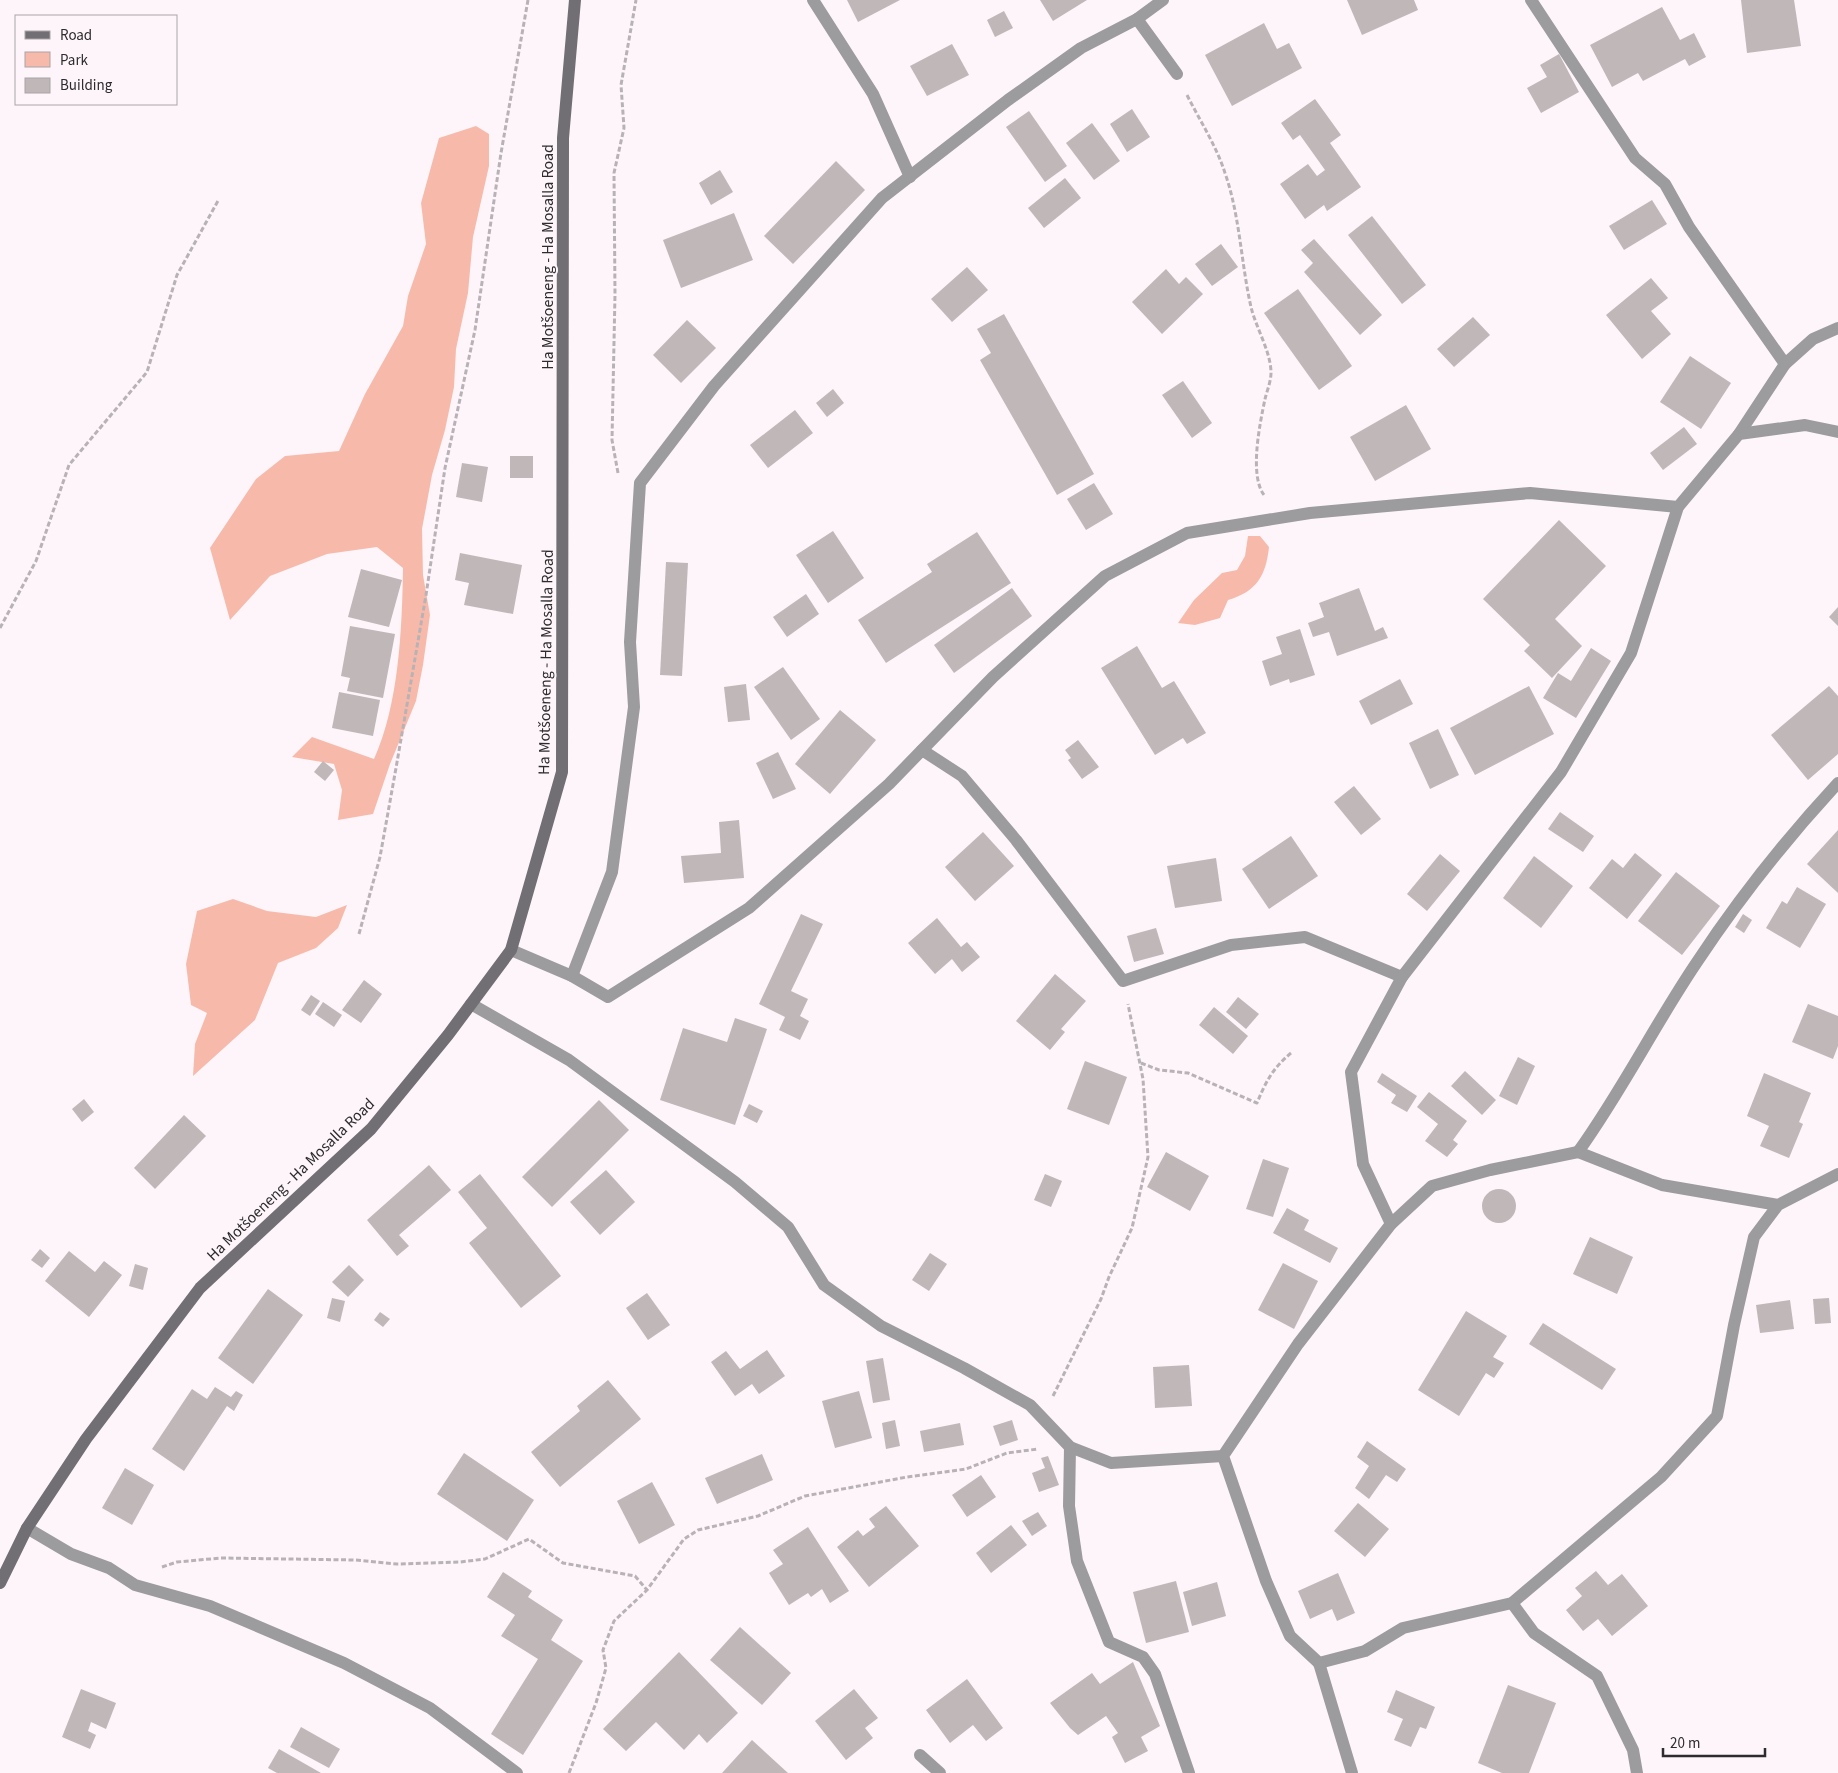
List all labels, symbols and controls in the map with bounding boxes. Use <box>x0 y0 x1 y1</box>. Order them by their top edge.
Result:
legend <box>15 15 178 105</box>
text: Road <box>60 25 92 46</box>
text: Park <box>60 50 89 71</box>
text: Building <box>60 75 113 96</box>
street label: Ha Motšoeneng - Ha Mosalla Road <box>537 144 559 370</box>
street label: Ha Motšoeneng - Ha Mosalla Road <box>533 549 559 775</box>
street label: Ha Motšoeneng - Ha Mosalla Road <box>202 1093 380 1266</box>
scale bar <box>1663 1726 1766 1758</box>
text: 20 m <box>1670 1733 1700 1754</box>

